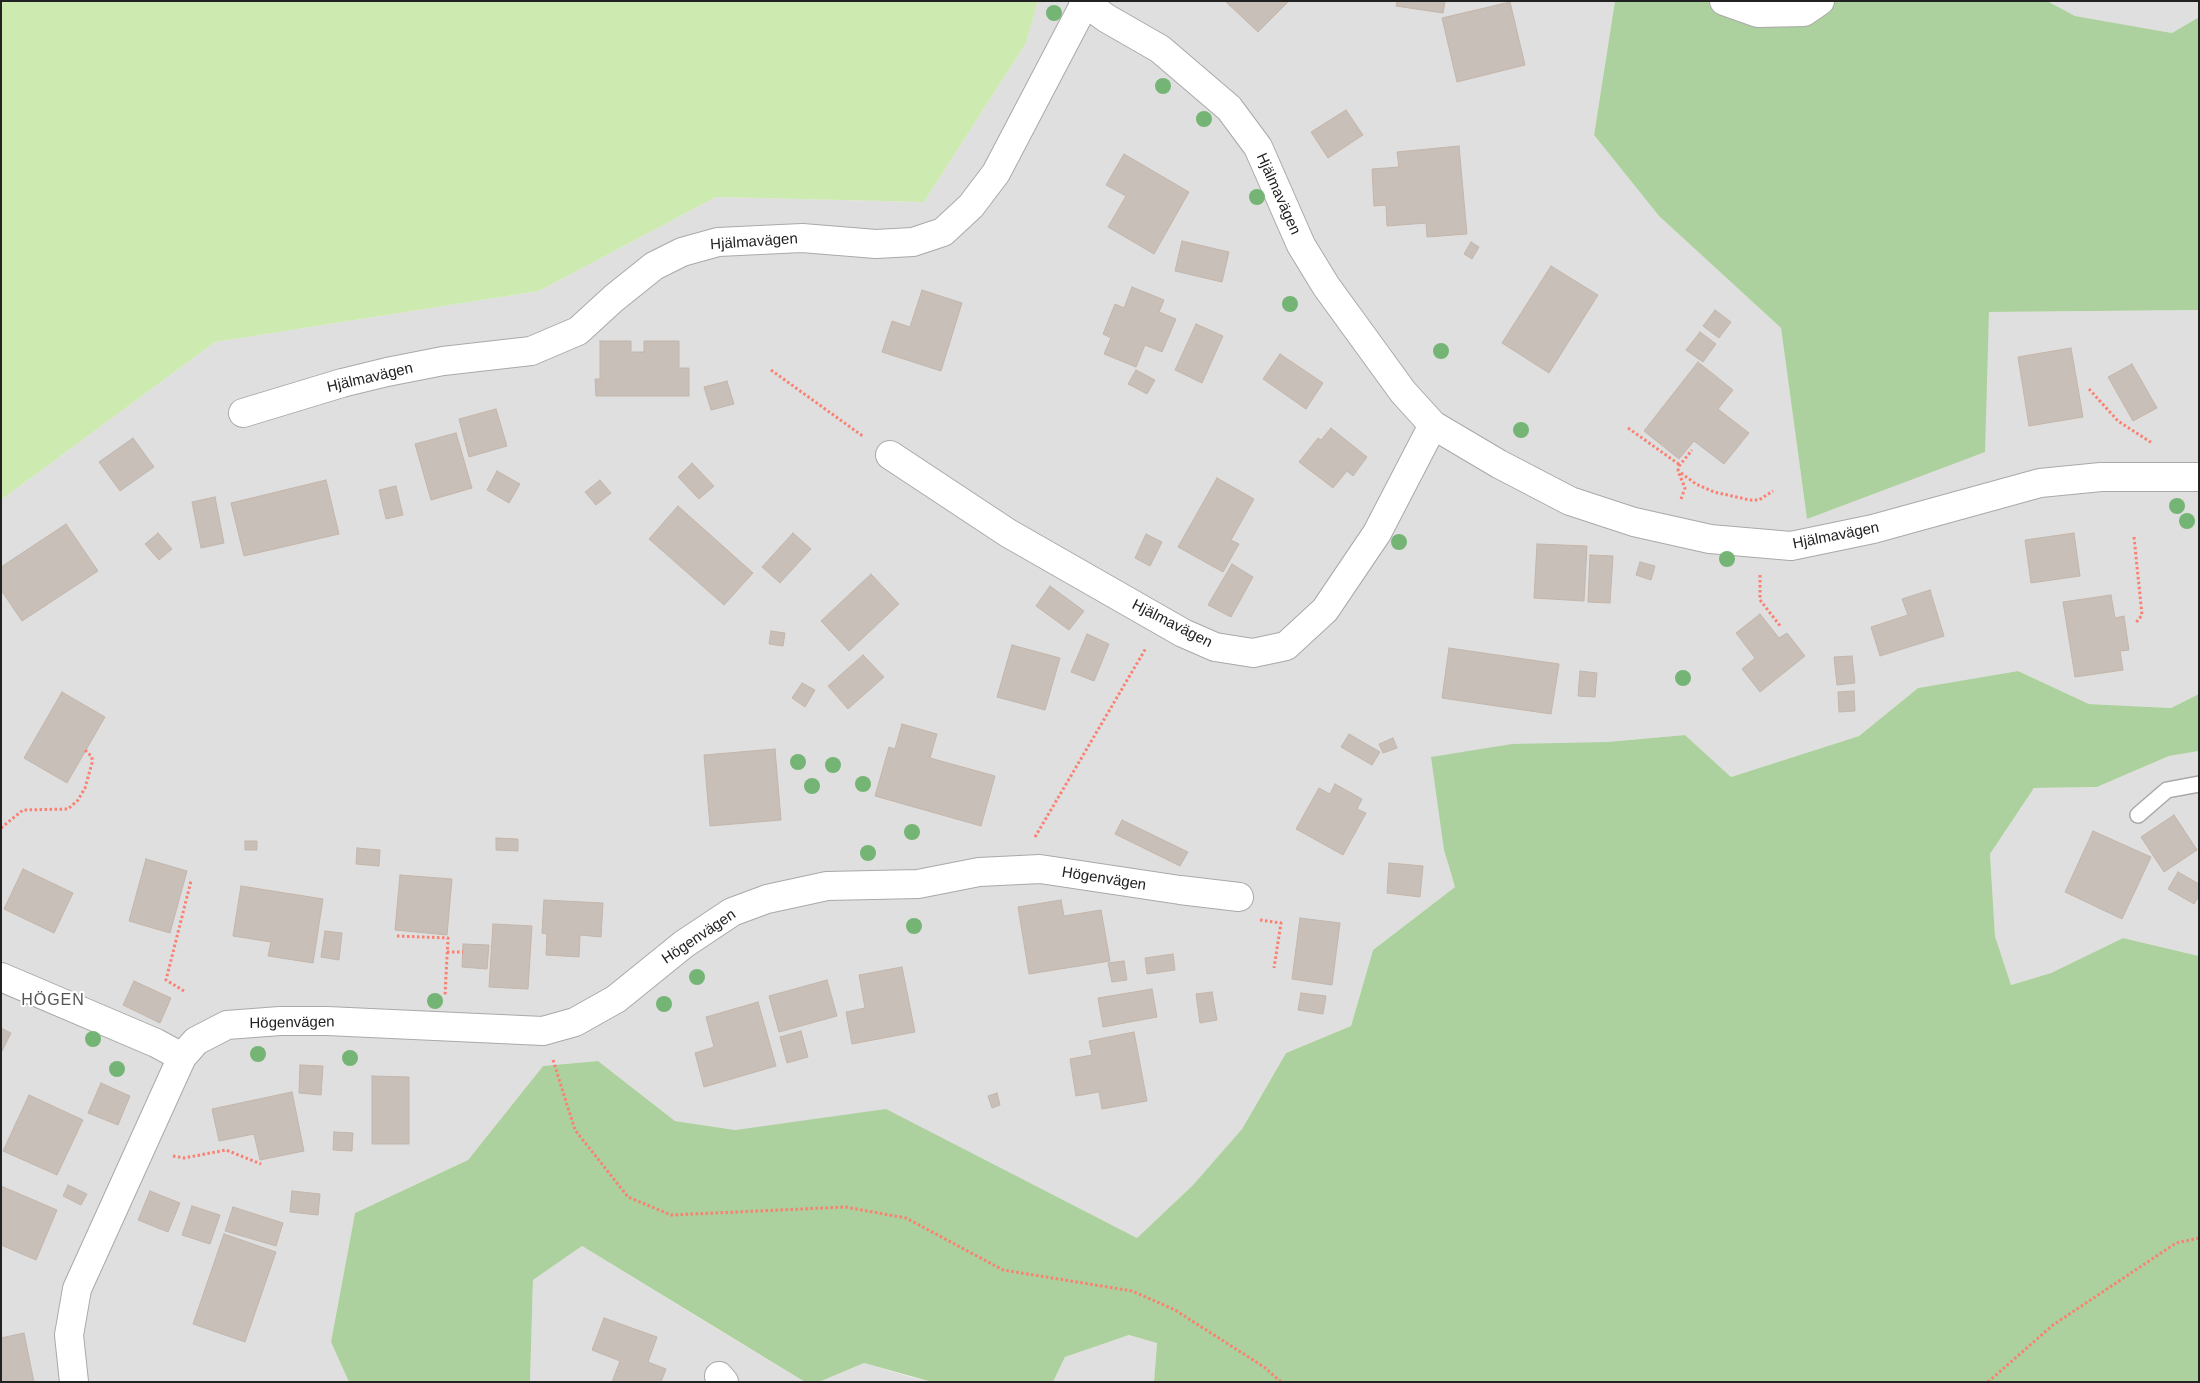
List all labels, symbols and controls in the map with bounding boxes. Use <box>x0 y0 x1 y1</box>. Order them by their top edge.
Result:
street label: Hjälmavägen <box>1252 150 1304 238</box>
street label: Hjälmavägen <box>710 230 798 254</box>
street label: Hjälmavägen <box>325 359 415 397</box>
street label: Hjälmavägen <box>1791 519 1881 553</box>
street label: Hjälmavägen <box>1129 596 1215 652</box>
street label: Högenvägen <box>1061 863 1147 895</box>
street label: Högenvägen <box>659 906 739 968</box>
district label: HÖGEN <box>21 991 85 1011</box>
street label: Högenvägen <box>249 1013 335 1033</box>

